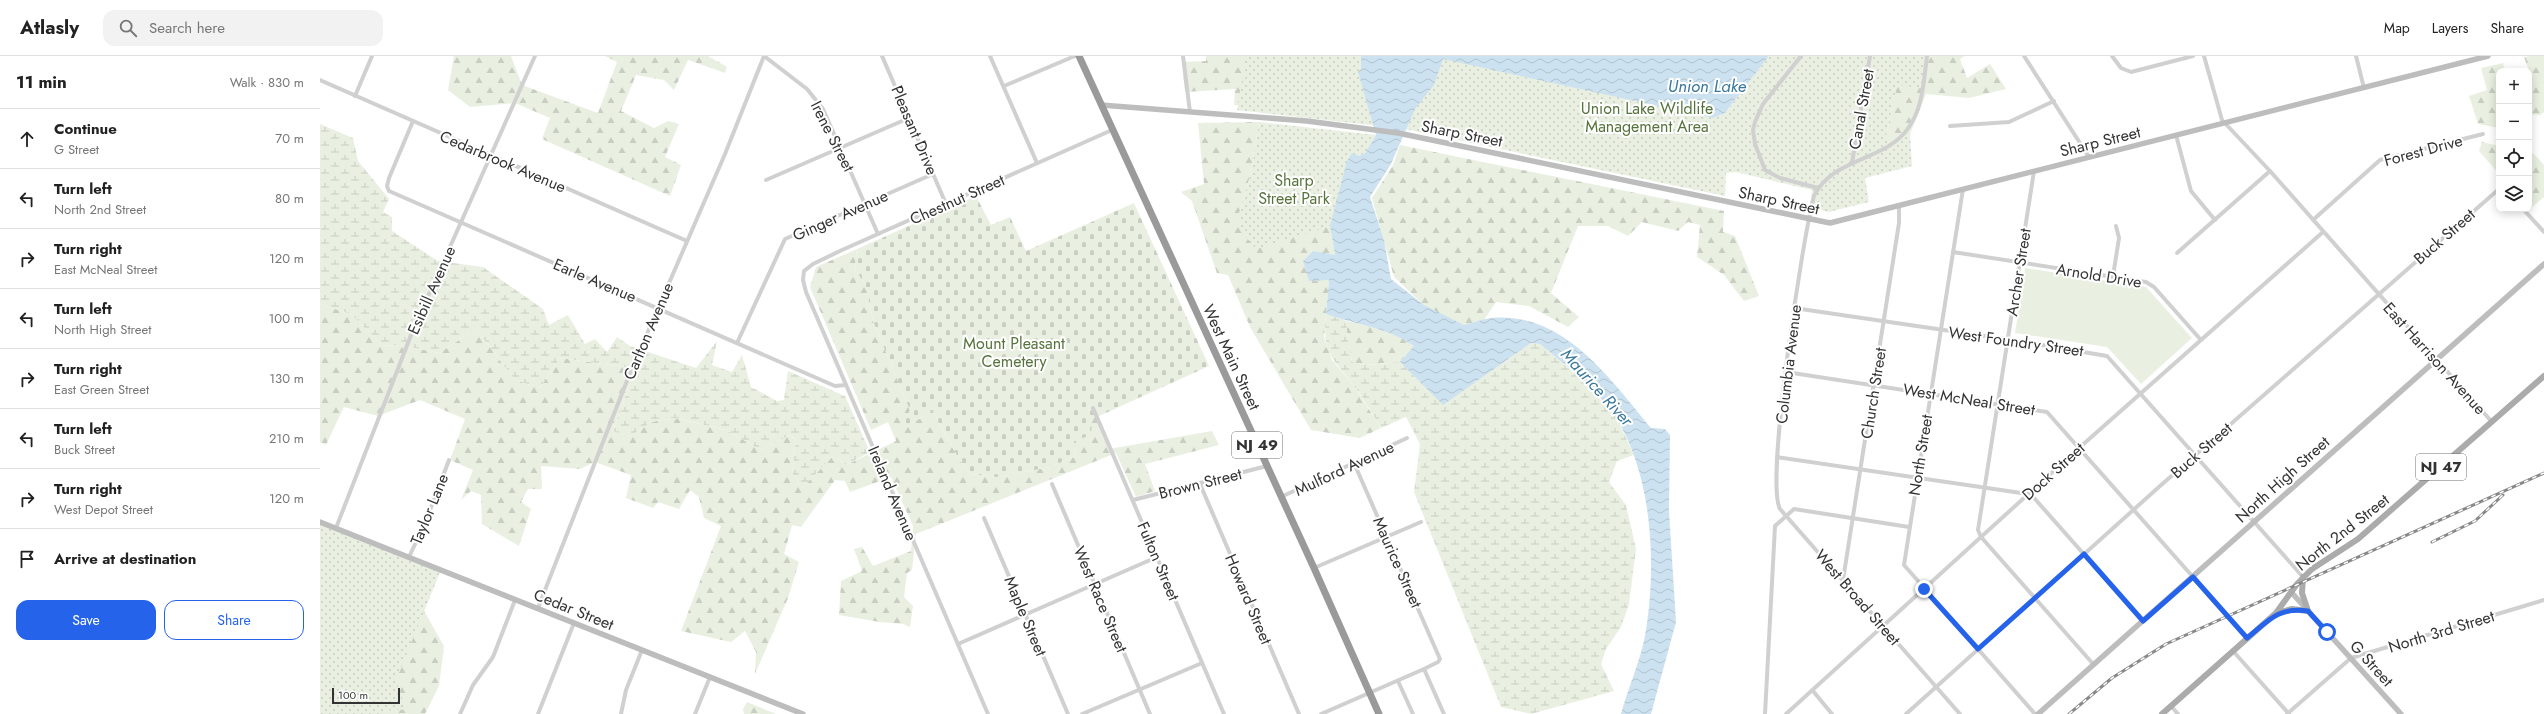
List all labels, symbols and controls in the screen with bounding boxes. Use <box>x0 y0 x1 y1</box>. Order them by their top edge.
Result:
search box <box>103 10 383 46</box>
text: Atlasly <box>20 14 79 41</box>
icon: search <box>117 17 139 39</box>
text: Search here <box>149 17 225 39</box>
text: Map <box>2384 18 2410 38</box>
text: Layers <box>2432 18 2468 38</box>
text: Share <box>2490 18 2524 38</box>
street label: Canal Street <box>1843 67 1880 151</box>
map controls <box>2496 68 2532 212</box>
button: + <box>2496 68 2532 104</box>
text: 11 min <box>16 70 67 94</box>
text: Walk · 830 m <box>230 73 304 92</box>
water label: Union Lake <box>1668 74 1747 98</box>
street label: Pleasant Drive <box>885 82 944 178</box>
street label: Irene Street <box>805 97 860 176</box>
park label: Union Lake Wildlife Management Area <box>1581 97 1713 138</box>
button: − <box>2496 104 2532 140</box>
street label: Sharp Street <box>1419 114 1505 153</box>
text: Continue <box>54 118 117 140</box>
street label: Sharp Street <box>2057 120 2143 163</box>
street label: Cedarbrook Avenue <box>436 124 569 198</box>
icon: ahead <box>16 128 38 150</box>
text: 70 m <box>275 129 304 148</box>
street label: Forest Drive <box>2381 129 2465 172</box>
text: G Street <box>54 140 99 159</box>
button: locate <box>2496 140 2532 176</box>
street label: Chestnut Street <box>906 168 1008 231</box>
park label: Sharp Street Park <box>1258 169 1331 210</box>
button: layers <box>2496 176 2532 212</box>
text: Turn left <box>54 178 112 200</box>
street label: Sharp Street <box>1736 181 1822 220</box>
street label: Ginger Avenue <box>789 184 892 247</box>
icon: left <box>16 188 38 210</box>
text: 80 m <box>275 189 304 208</box>
text: North 2nd Street <box>54 200 146 219</box>
street label: Buck Street <box>2408 203 2480 270</box>
street label: Archer Street <box>2000 226 2037 318</box>
text: Turn right <box>54 238 122 260</box>
street label: Esibill Avenue <box>402 242 461 338</box>
icon: right <box>16 248 38 270</box>
text: 120 m <box>269 249 304 268</box>
street label: Earle Avenue <box>550 253 640 308</box>
street label: Arnold Drive <box>2054 257 2143 294</box>
text: East McNeal Street <box>54 260 157 279</box>
street label: Carlton Avenue <box>618 279 679 383</box>
street label: East Harrison Avenue <box>2378 297 2491 420</box>
text: Turn left <box>54 298 112 320</box>
street label: West Main Street <box>1197 301 1266 414</box>
street label: Columbia Avenue <box>1770 303 1807 425</box>
icon: left <box>16 308 38 330</box>
text: 100 m <box>269 309 304 328</box>
text: North High Street <box>54 320 151 339</box>
street label: West Foundry Street <box>1947 321 2085 362</box>
park label: Mount Pleasant Cemetery <box>963 332 1065 373</box>
water label: Maurice River <box>1555 343 1639 432</box>
street label: Church Street <box>1855 346 1892 440</box>
text: Turn right <box>54 358 122 380</box>
icon: right <box>16 368 38 390</box>
text: 130 m <box>269 369 304 388</box>
street label: West McNeal Street <box>1901 378 2037 421</box>
text: East Green Street <box>54 380 149 399</box>
street label: North Street <box>1903 413 1938 497</box>
street label: Buck Street <box>2165 417 2237 484</box>
text: Turn left <box>54 418 112 440</box>
icon: left <box>16 428 38 450</box>
text: 210 m <box>269 429 304 448</box>
street label: North High Street <box>2230 431 2335 528</box>
road number: NJ 49 <box>1232 432 1282 458</box>
street label: Mulford Avenue <box>1291 435 1398 502</box>
street label: Dock Street <box>2017 437 2090 506</box>
text: Buck Street <box>54 440 115 459</box>
street label: Ireland Avenue <box>862 442 923 544</box>
road number: NJ 47 <box>2416 454 2466 480</box>
street label: Brown Street <box>1156 462 1244 505</box>
street label: Taylor Lane <box>405 470 454 548</box>
text: Turn right <box>54 478 122 500</box>
icon: right <box>16 488 38 510</box>
street label: North 2nd Street <box>2291 488 2394 576</box>
text: 120 m <box>269 489 304 508</box>
text: West Depot Street <box>54 500 153 519</box>
street label: Maurice Street <box>1367 513 1428 612</box>
street label: Fulton Street <box>1132 518 1186 604</box>
street label: West Race Street <box>1068 542 1133 656</box>
street label: West Broad Street <box>1809 544 1906 650</box>
icon: arrive <box>16 548 38 570</box>
text: Arrive at destination <box>54 548 196 570</box>
street label: Howard Street <box>1219 550 1278 648</box>
street label: Maple Street <box>998 573 1053 660</box>
route end <box>1915 580 1933 598</box>
street label: Cedar Street <box>530 583 617 636</box>
button: Save <box>16 600 156 640</box>
button: Share <box>164 600 304 640</box>
street label: North 3rd Street <box>2385 604 2497 659</box>
route start <box>2318 623 2336 641</box>
street label: G Street <box>2345 635 2399 692</box>
scale bar <box>332 686 400 705</box>
text: 100 m <box>338 687 368 703</box>

